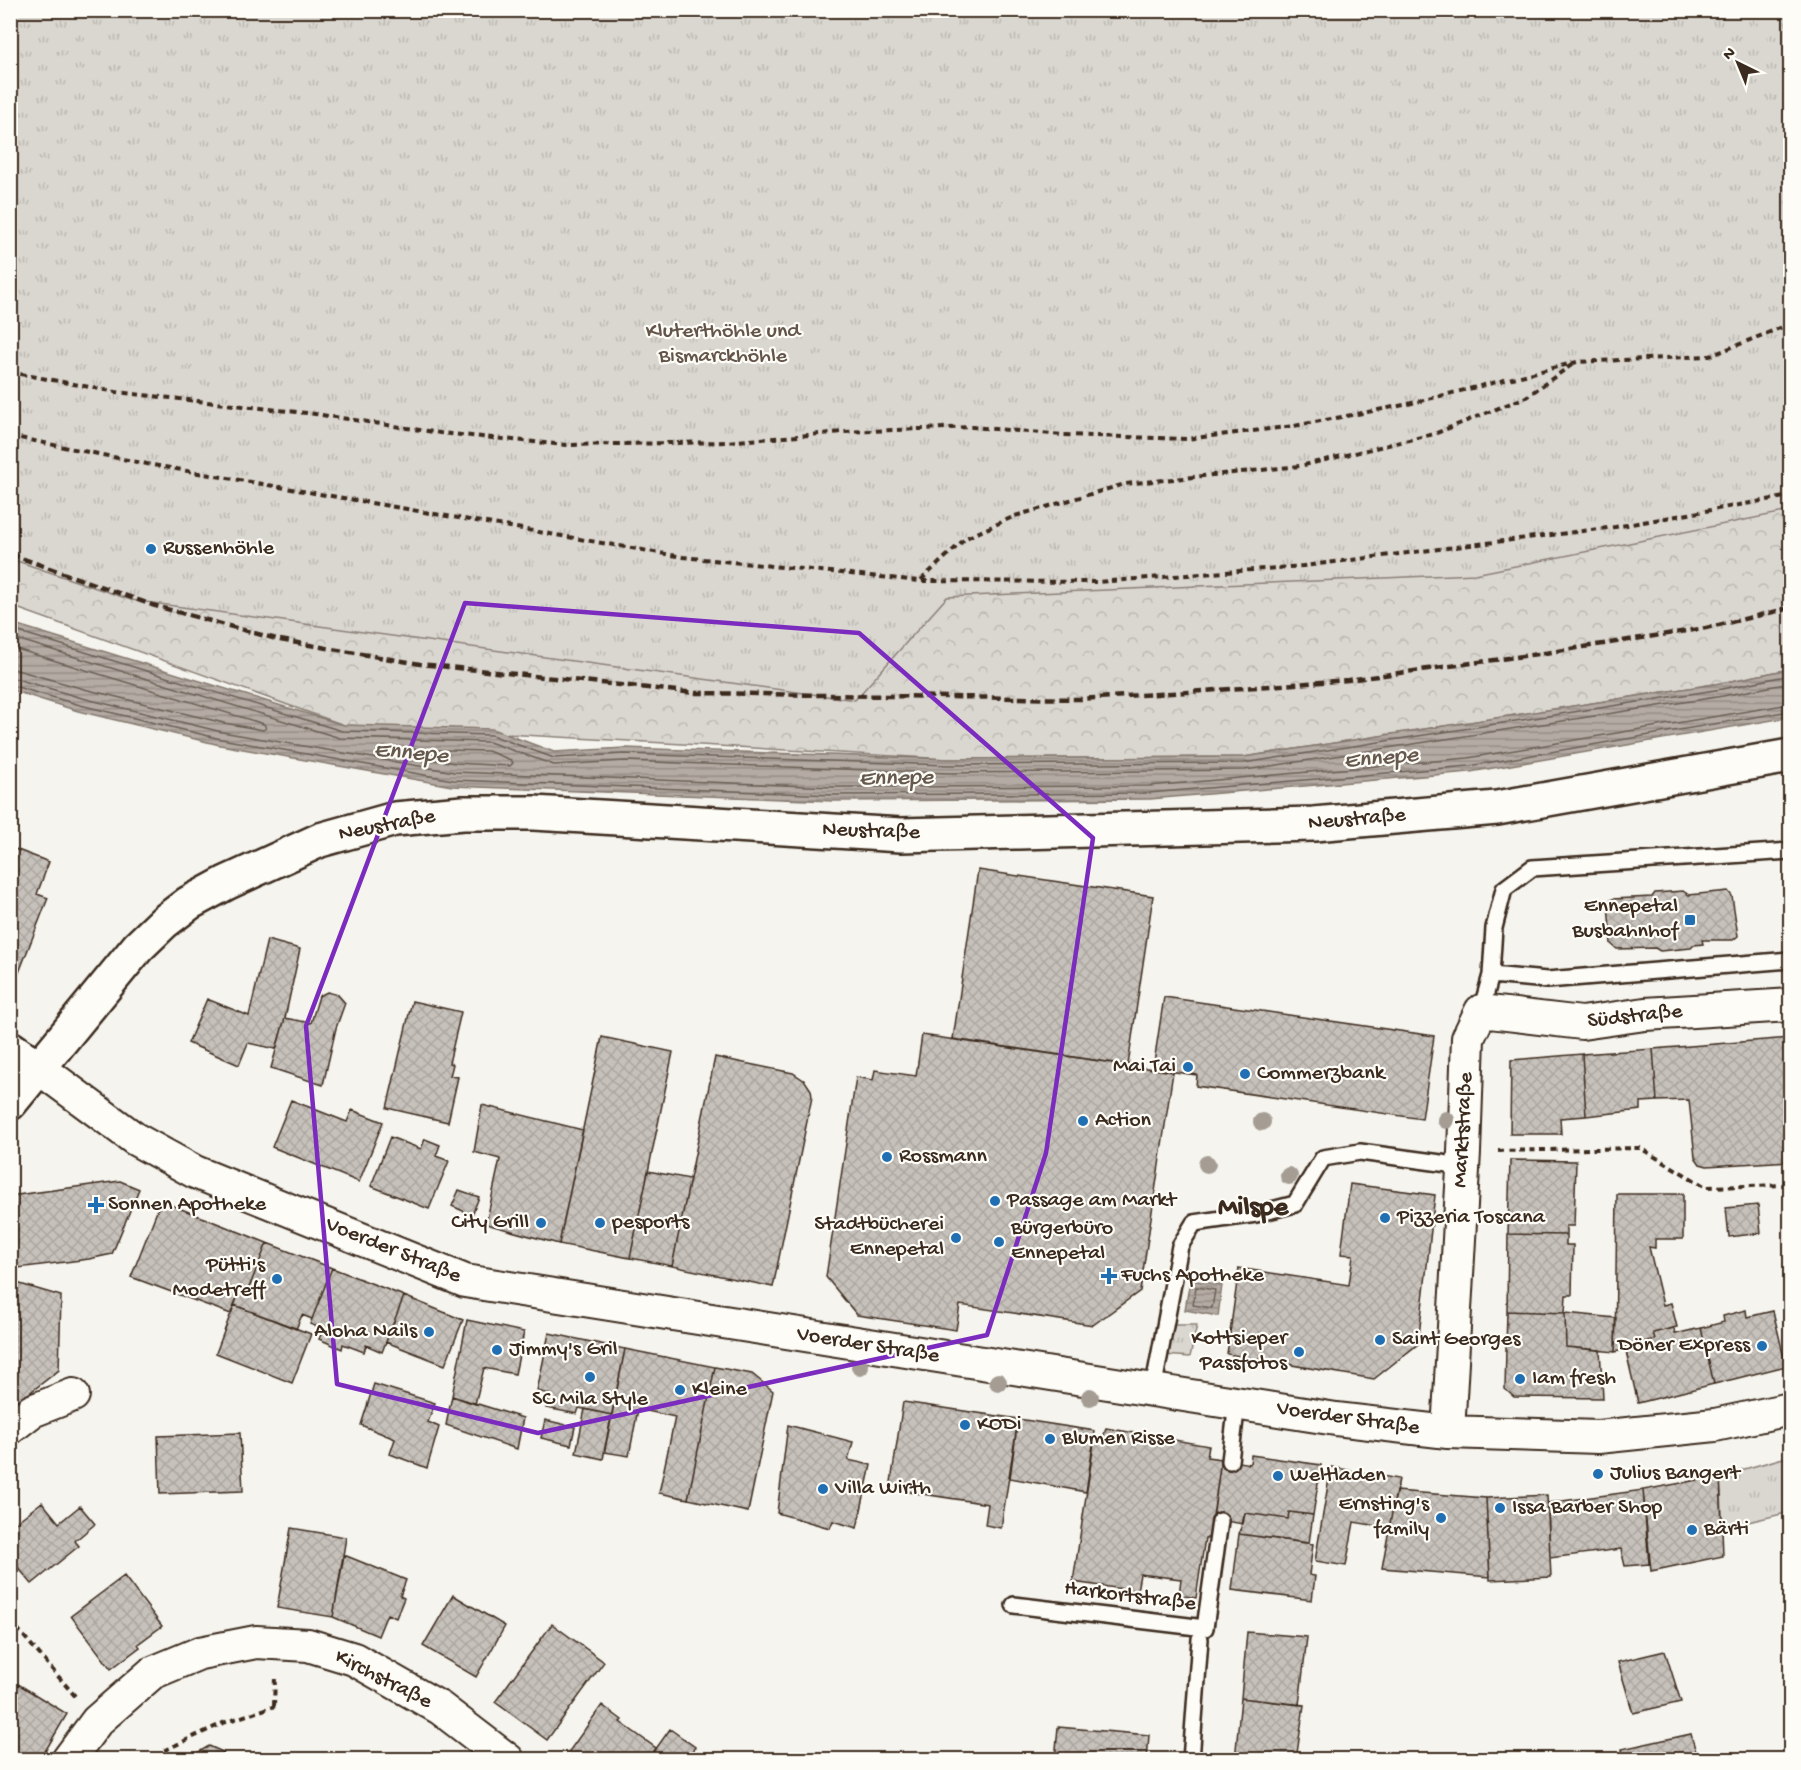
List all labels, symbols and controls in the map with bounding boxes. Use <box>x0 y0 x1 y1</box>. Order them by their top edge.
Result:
north arrow <box>1708 33 1768 93</box>
text: N <box>1720 44 1741 65</box>
park label: Kluterthöhle und Bismarckhöhle <box>646 319 802 370</box>
place label: Russenhöhle <box>163 536 275 562</box>
marker: Russenhöhle <box>144 542 158 556</box>
water label: Ennepe <box>373 736 451 772</box>
water label: Ennepe <box>1343 741 1421 777</box>
water label: Ennepe <box>859 764 935 794</box>
street label: Neustraße <box>1307 803 1408 837</box>
street label: Neustraße <box>336 804 438 848</box>
street label: Neustraße <box>822 817 921 847</box>
place label: Ennepetal Busbahnhof <box>1571 894 1680 945</box>
marker: Ennepetal Busbahnhof <box>1683 913 1697 927</box>
street label: Südstraße <box>1586 999 1684 1035</box>
place label: Mai Tai <box>1113 1054 1176 1080</box>
marker: Mai Tai <box>1181 1060 1195 1074</box>
place label: Commerzbank <box>1257 1061 1387 1087</box>
marker: Commerzbank <box>1238 1067 1252 1081</box>
street label: Marktstraße <box>1448 1071 1480 1189</box>
place label: Action <box>1095 1108 1152 1134</box>
marker: Action <box>1076 1114 1090 1128</box>
place label: Rossmann <box>899 1144 987 1170</box>
marker: Rossmann <box>880 1150 894 1164</box>
place label: Passage am Markt <box>1006 1188 1178 1214</box>
place label: Sonnen Apotheke <box>108 1192 267 1218</box>
district label: Milspe <box>1218 1192 1290 1225</box>
marker: Passage am Markt <box>988 1194 1002 1208</box>
marker: Sonnen Apotheke <box>89 1198 103 1212</box>
place label: Pizzeria Toscana <box>1396 1205 1546 1231</box>
place label: City Grill <box>451 1210 529 1236</box>
place label: pesports <box>611 1210 690 1236</box>
marker: Pizzeria Toscana <box>1378 1211 1392 1225</box>
street label: Voerder Straße <box>320 1212 465 1290</box>
place label: Stadtbücherei Ennepetal <box>814 1212 944 1263</box>
marker: City Grill <box>534 1216 548 1230</box>
marker: pesports <box>593 1216 607 1230</box>
place label: Bürgerbüro Ennepetal <box>1010 1216 1113 1267</box>
marker: Stadtbücherei Ennepetal <box>949 1231 963 1245</box>
marker: Bürgerbüro Ennepetal <box>992 1235 1006 1249</box>
place label: Pütti's Modetreff <box>172 1253 267 1304</box>
place label: Fuchs Apotheke <box>1120 1263 1264 1289</box>
marker: Fuchs Apotheke <box>1102 1269 1116 1283</box>
marker: Pütti's Modetreff <box>270 1272 284 1286</box>
place label: Aloha Nails <box>314 1319 418 1345</box>
street label: Voerder Straße <box>794 1322 942 1370</box>
marker: Aloha Nails <box>422 1325 436 1339</box>
place label: Kottsieper Passfotos <box>1191 1326 1289 1377</box>
place label: Saint Georges <box>1392 1327 1521 1353</box>
marker: Saint Georges <box>1373 1333 1387 1347</box>
place label: Döner Express <box>1616 1333 1751 1359</box>
place label: Jimmy's Gril <box>509 1337 618 1363</box>
marker: Döner Express <box>1755 1339 1769 1353</box>
marker: Jimmy's Gril <box>490 1343 504 1357</box>
marker: Kottsieper Passfotos <box>1292 1345 1306 1359</box>
place label: Iam fresh <box>1532 1366 1616 1392</box>
marker: SC Mila Style <box>583 1370 597 1384</box>
marker: Iam fresh <box>1513 1372 1527 1386</box>
place label: Kleine <box>692 1377 748 1403</box>
marker: Kleine <box>673 1383 687 1397</box>
place label: SC Mila Style <box>532 1387 649 1413</box>
street label: Voerder Straße <box>1274 1396 1422 1442</box>
place label: KODi <box>977 1412 1021 1438</box>
marker: KODi <box>958 1418 972 1432</box>
place label: Blumen Risse <box>1061 1426 1176 1452</box>
marker: Blumen Risse <box>1043 1432 1057 1446</box>
place label: Julius Bangert <box>1610 1461 1742 1487</box>
place label: Weltladen <box>1290 1463 1386 1489</box>
marker: Julius Bangert <box>1591 1467 1605 1481</box>
marker: Weltladen <box>1271 1469 1285 1483</box>
place label: Villa Wirth <box>834 1476 931 1502</box>
marker: Villa Wirth <box>816 1482 830 1496</box>
place label: Ernsting's family <box>1339 1492 1430 1543</box>
place label: Issa Barber Shop <box>1512 1495 1663 1521</box>
marker: Issa Barber Shop <box>1493 1501 1507 1515</box>
marker: Ernsting's family <box>1434 1511 1448 1525</box>
place label: Bärti <box>1703 1517 1749 1543</box>
marker: Bärti <box>1685 1523 1699 1537</box>
street label: Harkortstraße <box>1063 1576 1198 1618</box>
street label: Kirchstraße <box>330 1644 437 1716</box>

